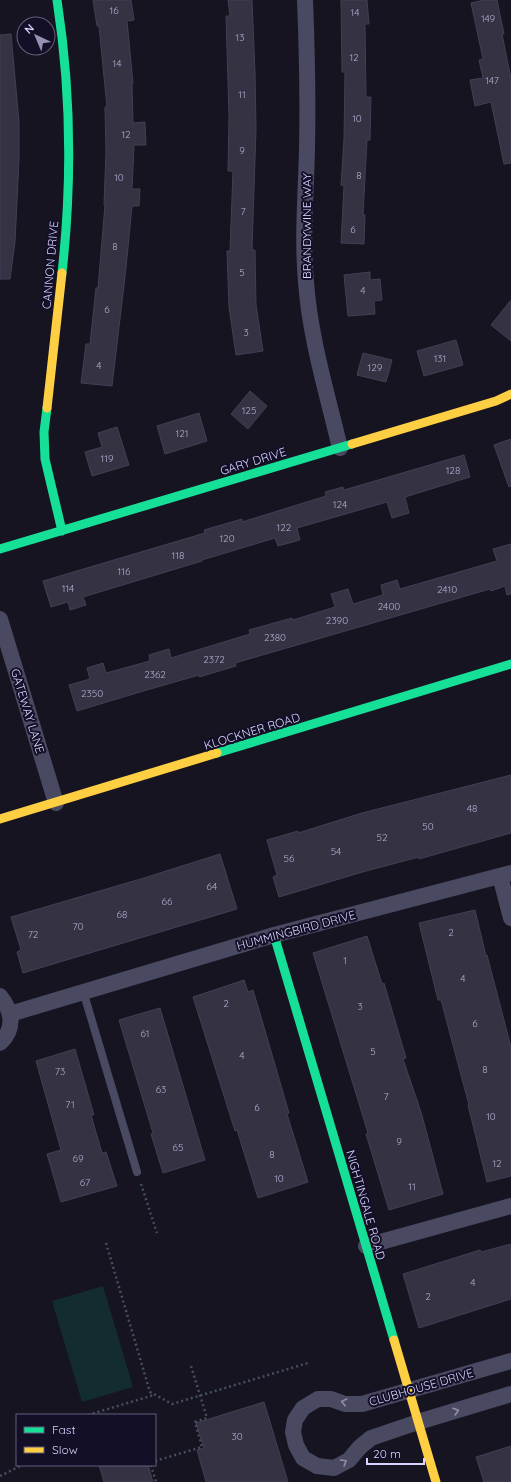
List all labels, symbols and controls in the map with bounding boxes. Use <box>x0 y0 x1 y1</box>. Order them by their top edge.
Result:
house number: 16 <box>109 4 119 17</box>
house number: 14 <box>351 6 359 19</box>
house number: 149 <box>481 12 496 25</box>
north arrow <box>16 16 56 56</box>
text: N <box>21 21 37 37</box>
house number: 13 <box>236 31 244 44</box>
house number: 12 <box>349 51 359 64</box>
house number: 14 <box>113 57 121 70</box>
house number: 147 <box>485 74 499 87</box>
house number: 11 <box>238 88 246 101</box>
house number: 10 <box>352 112 362 125</box>
house number: 12 <box>121 128 131 141</box>
house number: 9 <box>239 144 245 157</box>
house number: 8 <box>356 169 362 182</box>
house number: 10 <box>114 171 124 184</box>
street label: BRANDYWINE WAY <box>299 173 314 279</box>
house number: 7 <box>240 205 246 218</box>
street label: CANNON DRIVE <box>39 220 61 310</box>
house number: 6 <box>350 223 356 236</box>
house number: 8 <box>112 240 118 253</box>
house number: 5 <box>239 266 245 279</box>
house number: 4 <box>360 284 366 297</box>
house number: 6 <box>104 303 110 316</box>
house number: 3 <box>243 326 249 339</box>
house number: 131 <box>434 352 446 365</box>
house number: 4 <box>96 359 102 372</box>
house number: 129 <box>368 361 383 374</box>
house number: 125 <box>242 404 256 417</box>
house number: 121 <box>176 427 188 440</box>
street label: GARY DRIVE <box>218 444 288 478</box>
house number: 119 <box>101 452 114 465</box>
house number: 128 <box>446 464 460 477</box>
house number: 124 <box>333 498 347 511</box>
house number: 122 <box>277 521 292 534</box>
house number: 120 <box>219 532 235 545</box>
house number: 118 <box>172 549 184 562</box>
house number: 116 <box>118 565 131 578</box>
house number: 114 <box>62 582 74 595</box>
house number: 2410 <box>437 583 457 596</box>
house number: 2400 <box>378 600 400 613</box>
house number: 2390 <box>326 614 348 627</box>
house number: 2380 <box>264 631 286 644</box>
house number: 2372 <box>203 653 225 666</box>
street label: GATEWAY LANE <box>8 667 48 755</box>
house number: 2362 <box>144 668 166 681</box>
house number: 2350 <box>81 687 103 700</box>
street label: KLOCKNER ROAD <box>202 709 302 753</box>
house number: 48 <box>467 802 477 815</box>
house number: 50 <box>422 820 434 833</box>
house number: 52 <box>377 831 388 844</box>
house number: 54 <box>331 845 341 858</box>
house number: 56 <box>284 852 295 865</box>
house number: 64 <box>207 880 217 893</box>
house number: 66 <box>162 895 173 908</box>
street label: HUMMINGBIRD DRIVE <box>235 907 357 953</box>
house number: 68 <box>117 908 127 921</box>
house number: 70 <box>72 920 84 933</box>
house number: 2 <box>448 926 454 939</box>
house number: 72 <box>28 928 39 941</box>
house number: 1 <box>343 954 347 967</box>
house number: 4 <box>460 972 466 985</box>
house number: 2 <box>223 997 229 1010</box>
house number: 3 <box>357 1000 363 1013</box>
house number: 6 <box>472 1017 478 1030</box>
house number: 61 <box>140 1027 150 1040</box>
house number: 5 <box>370 1045 376 1058</box>
house number: 4 <box>239 1049 245 1062</box>
house number: 8 <box>482 1063 488 1076</box>
house number: 73 <box>55 1065 65 1078</box>
house number: 63 <box>156 1083 166 1096</box>
house number: 7 <box>383 1090 389 1103</box>
house number: 71 <box>65 1098 75 1111</box>
house number: 6 <box>254 1101 260 1114</box>
house number: 10 <box>486 1110 496 1123</box>
house number: 9 <box>396 1135 402 1148</box>
house number: 65 <box>173 1141 183 1154</box>
house number: 8 <box>269 1148 275 1161</box>
street label: NIGHTINGALE ROAD <box>343 1148 389 1262</box>
house number: 69 <box>73 1152 84 1165</box>
house number: 12 <box>492 1157 502 1170</box>
house number: 10 <box>274 1172 284 1185</box>
house number: 67 <box>80 1176 90 1189</box>
house number: 11 <box>408 1180 416 1193</box>
house number: 4 <box>470 1276 476 1289</box>
house number: 2 <box>425 1290 431 1303</box>
street label: CLUBHOUSE DRIVE <box>367 1365 475 1409</box>
one-way arrow <box>340 1399 347 1407</box>
one-way arrow <box>452 1407 459 1416</box>
legend <box>16 1414 156 1466</box>
text: Fast <box>52 1422 76 1437</box>
house number: 30 <box>231 1430 243 1443</box>
scale bar <box>367 1440 424 1466</box>
text: Slow <box>52 1442 78 1457</box>
text: 20 m <box>373 1446 401 1461</box>
one-way arrow <box>340 1459 347 1466</box>

